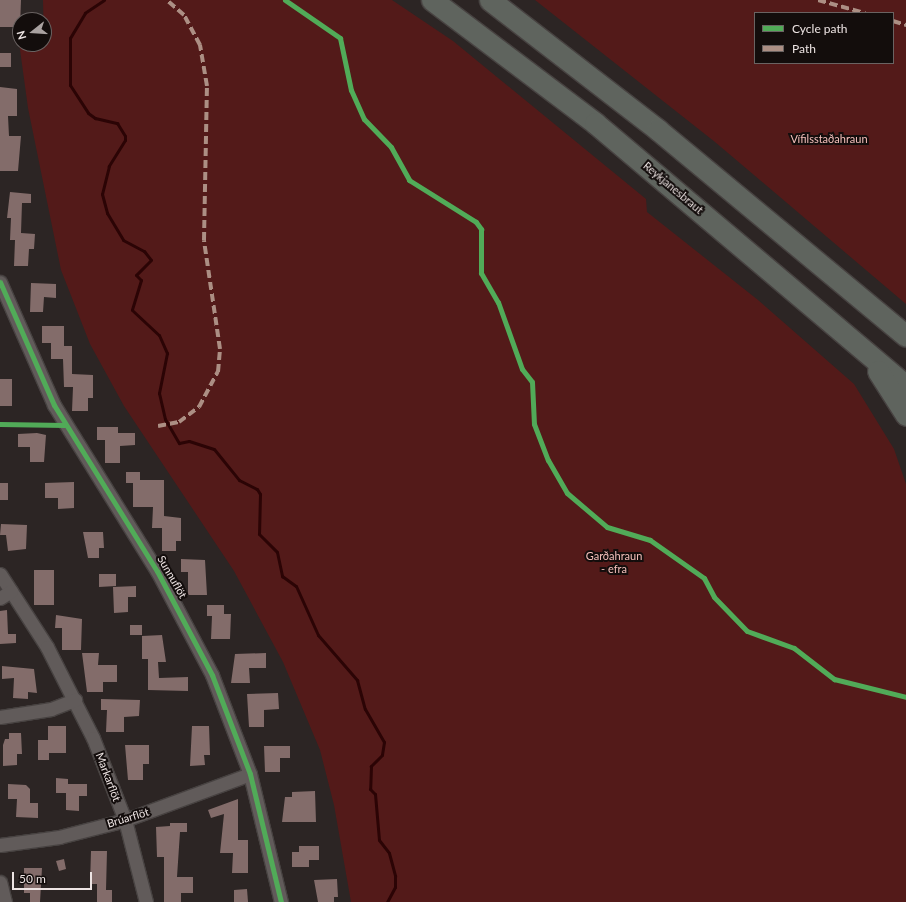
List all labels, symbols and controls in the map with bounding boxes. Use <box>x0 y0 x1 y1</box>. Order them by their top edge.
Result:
north arrow <box>12 12 52 52</box>
legend <box>754 12 894 64</box>
text: Cycle path <box>792 21 847 36</box>
text: N <box>14 29 28 41</box>
text: Path <box>792 41 816 56</box>
park label: Vífilsstaðahraun <box>790 132 868 146</box>
street label: Reykjanesbraut <box>640 159 706 217</box>
park label: Garðahraun - efra <box>586 550 642 576</box>
street label: Sunnuflöt <box>155 553 189 601</box>
street label: Markarflöt <box>93 751 123 803</box>
street label: Brúarflöt <box>105 805 151 831</box>
scale bar <box>14 864 94 890</box>
text: 50 m <box>19 871 46 886</box>

